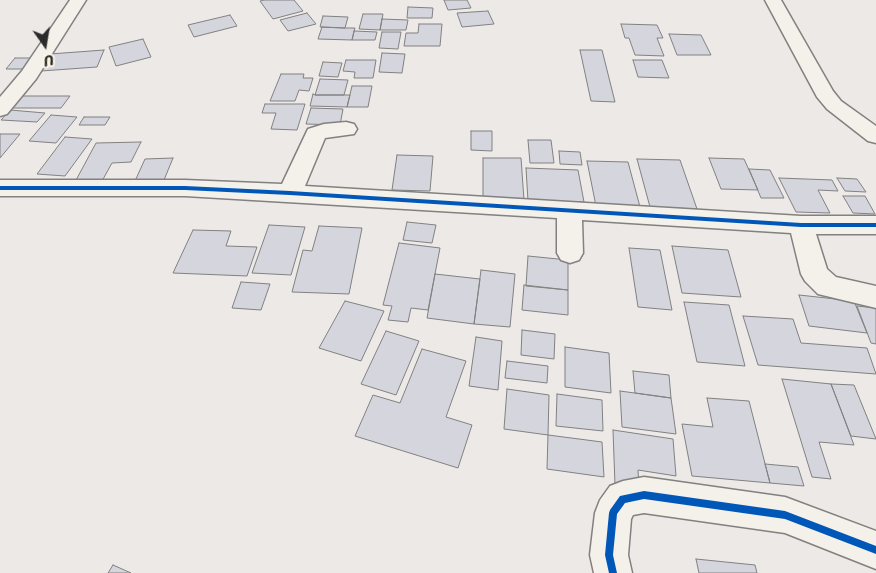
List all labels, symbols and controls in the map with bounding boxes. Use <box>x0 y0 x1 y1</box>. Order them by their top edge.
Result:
north arrow <box>20 20 70 70</box>
text: U <box>41 47 56 73</box>

